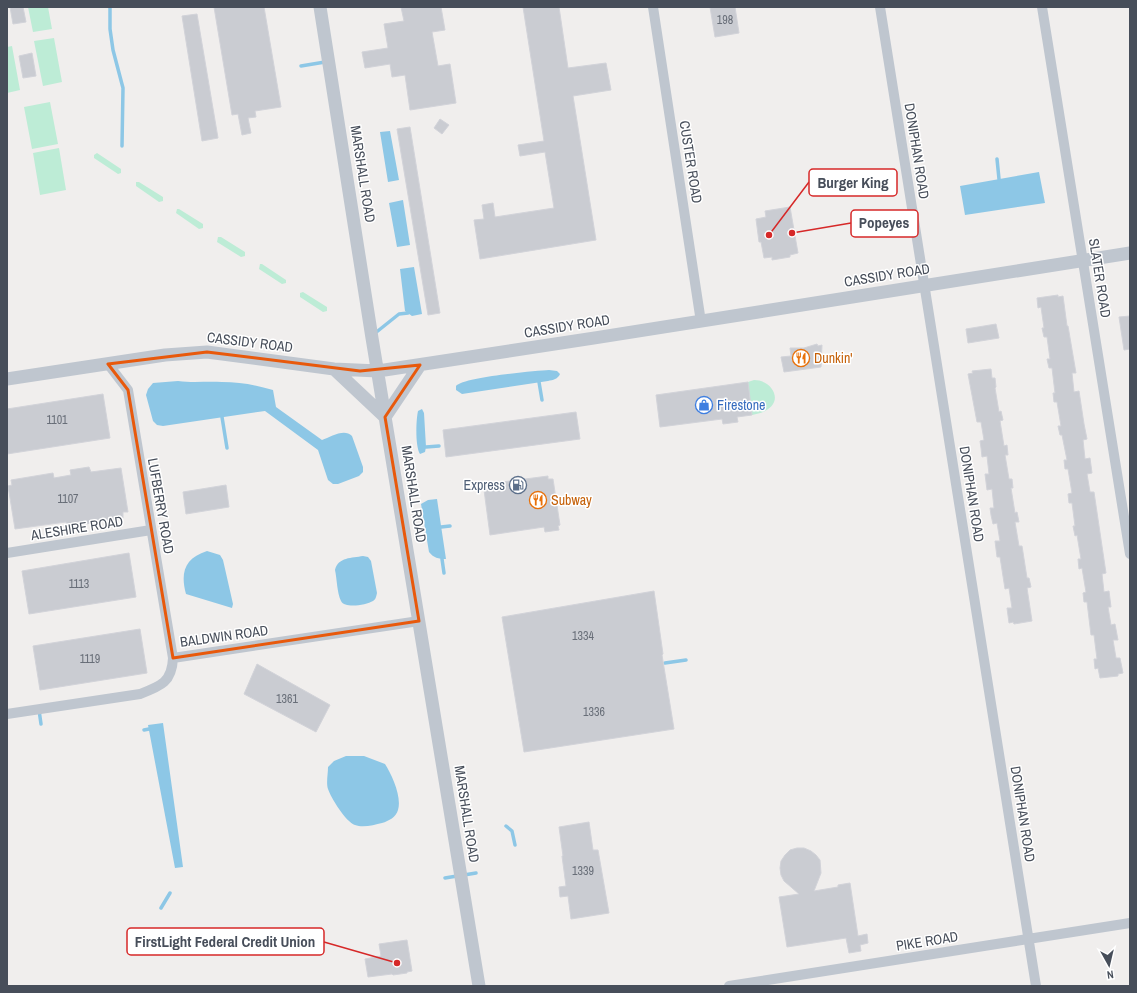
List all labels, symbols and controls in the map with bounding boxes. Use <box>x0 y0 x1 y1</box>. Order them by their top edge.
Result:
house number: 198 <box>717 12 733 28</box>
street label: DONIPHAN ROAD <box>901 102 933 200</box>
street label: CUSTER ROAD <box>676 119 706 205</box>
street label: MARSHALL ROAD <box>346 124 380 224</box>
callout: Burger King <box>809 169 897 196</box>
text: Burger King <box>817 172 889 193</box>
callout: Popeyes <box>851 210 918 237</box>
text: Popeyes <box>859 212 909 233</box>
street label: SLATER ROAD <box>1085 237 1115 319</box>
street label: CASSIDY ROAD <box>843 259 931 291</box>
street label: CASSIDY ROAD <box>523 310 611 342</box>
street label: CASSIDY ROAD <box>206 328 294 356</box>
restaurant icon: Dunkin' <box>791 348 811 368</box>
place label: Dunkin' <box>814 349 853 367</box>
shop icon: Firestone <box>694 395 714 415</box>
place label: Firestone <box>717 396 766 414</box>
house number: 1101 <box>46 412 68 428</box>
street label: MARSHALL ROAD <box>397 444 431 544</box>
street label: DONIPHAN ROAD <box>956 445 988 543</box>
street label: LUFBERRY ROAD <box>144 457 178 555</box>
fuel station icon: Express <box>508 475 528 495</box>
place label: Express <box>464 476 505 494</box>
restaurant icon: Subway <box>528 490 548 510</box>
house number: 1107 <box>57 491 79 507</box>
place label: Subway <box>551 491 592 509</box>
street label: ALESHIRE ROAD <box>29 512 124 544</box>
house number: 1113 <box>69 576 89 592</box>
street label: BALDWIN ROAD <box>179 621 269 651</box>
house number: 1334 <box>572 628 594 644</box>
house number: 1119 <box>80 651 100 667</box>
house number: 1361 <box>276 691 298 707</box>
house number: 1336 <box>583 704 605 720</box>
street label: MARSHALL ROAD <box>450 764 484 864</box>
street label: DONIPHAN ROAD <box>1007 765 1039 863</box>
house number: 1339 <box>572 863 594 879</box>
street label: PIKE ROAD <box>895 927 959 955</box>
callout: FirstLight Federal Credit Union <box>127 928 324 955</box>
text: FirstLight Federal Credit Union <box>135 931 315 952</box>
north arrow <box>1089 945 1129 985</box>
text: N <box>1106 968 1115 982</box>

